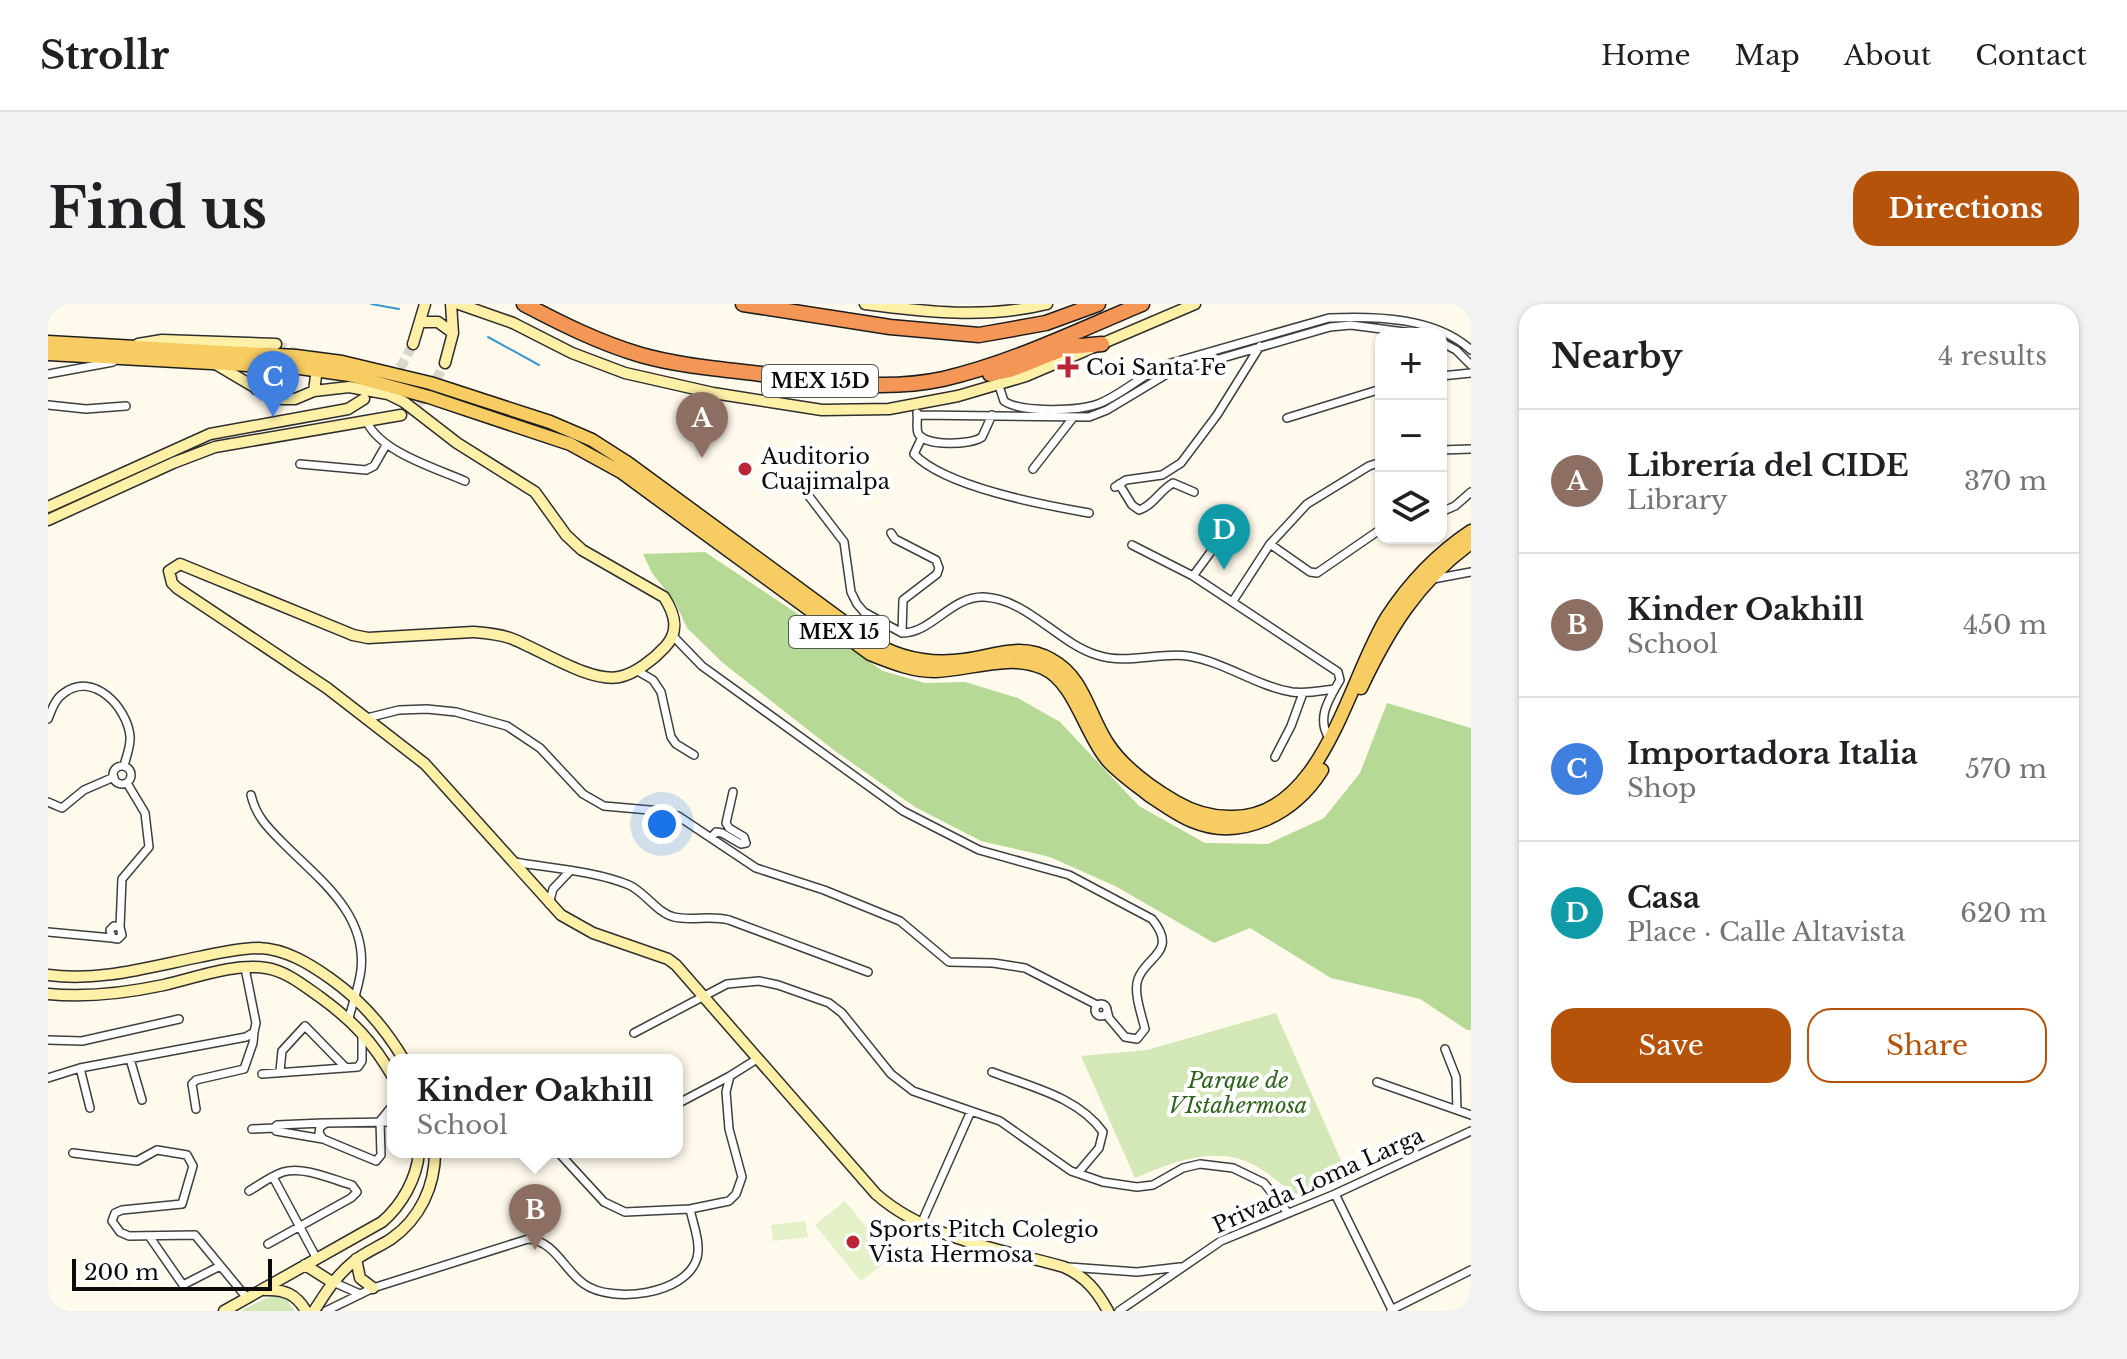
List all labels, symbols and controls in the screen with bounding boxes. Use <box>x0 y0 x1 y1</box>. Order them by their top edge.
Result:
text: Strollr <box>40 32 169 79</box>
text: Home <box>1601 38 1691 73</box>
text: Map <box>1735 38 1800 73</box>
text: About <box>1844 38 1931 73</box>
text: Contact <box>1975 38 2087 73</box>
button: Directions <box>1853 171 2079 246</box>
text: Find us <box>48 174 267 243</box>
map controls <box>1375 328 1447 544</box>
button: + <box>1375 328 1447 400</box>
text: Nearby <box>1551 335 1683 377</box>
text: 4 results <box>1938 340 2047 372</box>
pin: C <box>247 351 299 417</box>
place label: Coi Santa Fe <box>1086 354 1226 381</box>
marker: Coi Santa Fe <box>1057 356 1079 378</box>
road number: MEX 15D <box>762 365 878 397</box>
pin: A <box>676 392 728 458</box>
button: − <box>1375 400 1447 472</box>
place label: Auditorio Cuajimalpa <box>760 443 891 495</box>
text: Librería del CIDE <box>1627 447 1909 484</box>
marker: Auditorio Cuajimalpa <box>736 460 754 478</box>
text: A <box>1566 465 1588 497</box>
text: 370 m <box>1964 465 2047 497</box>
button: layers <box>1375 472 1447 544</box>
text: Library <box>1627 484 1728 516</box>
pin: D <box>1198 504 1250 570</box>
text: Kinder Oakhill <box>1627 591 1864 628</box>
text: B <box>1567 609 1587 641</box>
text: 450 m <box>1963 609 2047 641</box>
road number: MEX 15 <box>789 616 889 648</box>
text: School <box>1627 628 1718 660</box>
text: Importadora Italia <box>1627 735 1918 772</box>
text: C <box>1566 753 1588 785</box>
text: 570 m <box>1965 753 2047 785</box>
text: Shop <box>1627 772 1696 804</box>
your location <box>642 804 682 844</box>
text: Casa <box>1627 879 1700 916</box>
text: D <box>1565 897 1589 929</box>
text: 620 m <box>1960 897 2047 929</box>
text: Place · Calle Altavista <box>1627 916 1905 948</box>
button: Save <box>1551 1008 1791 1083</box>
button: Share <box>1807 1008 2047 1083</box>
popup <box>387 1054 683 1158</box>
park label: Parque de VIstahermosa <box>1169 1067 1307 1119</box>
text: Kinder Oakhill <box>417 1072 653 1109</box>
text: School <box>417 1109 508 1141</box>
street label: Privada Loma Larga <box>1209 1121 1428 1239</box>
pin: B <box>509 1184 561 1250</box>
place label: Sports Pitch Colegio Vista Hermosa <box>868 1216 1099 1268</box>
marker: Sports Pitch Colegio Vista Hermosa <box>844 1233 862 1251</box>
scale bar <box>72 1255 272 1291</box>
text: 200 m <box>84 1259 159 1286</box>

